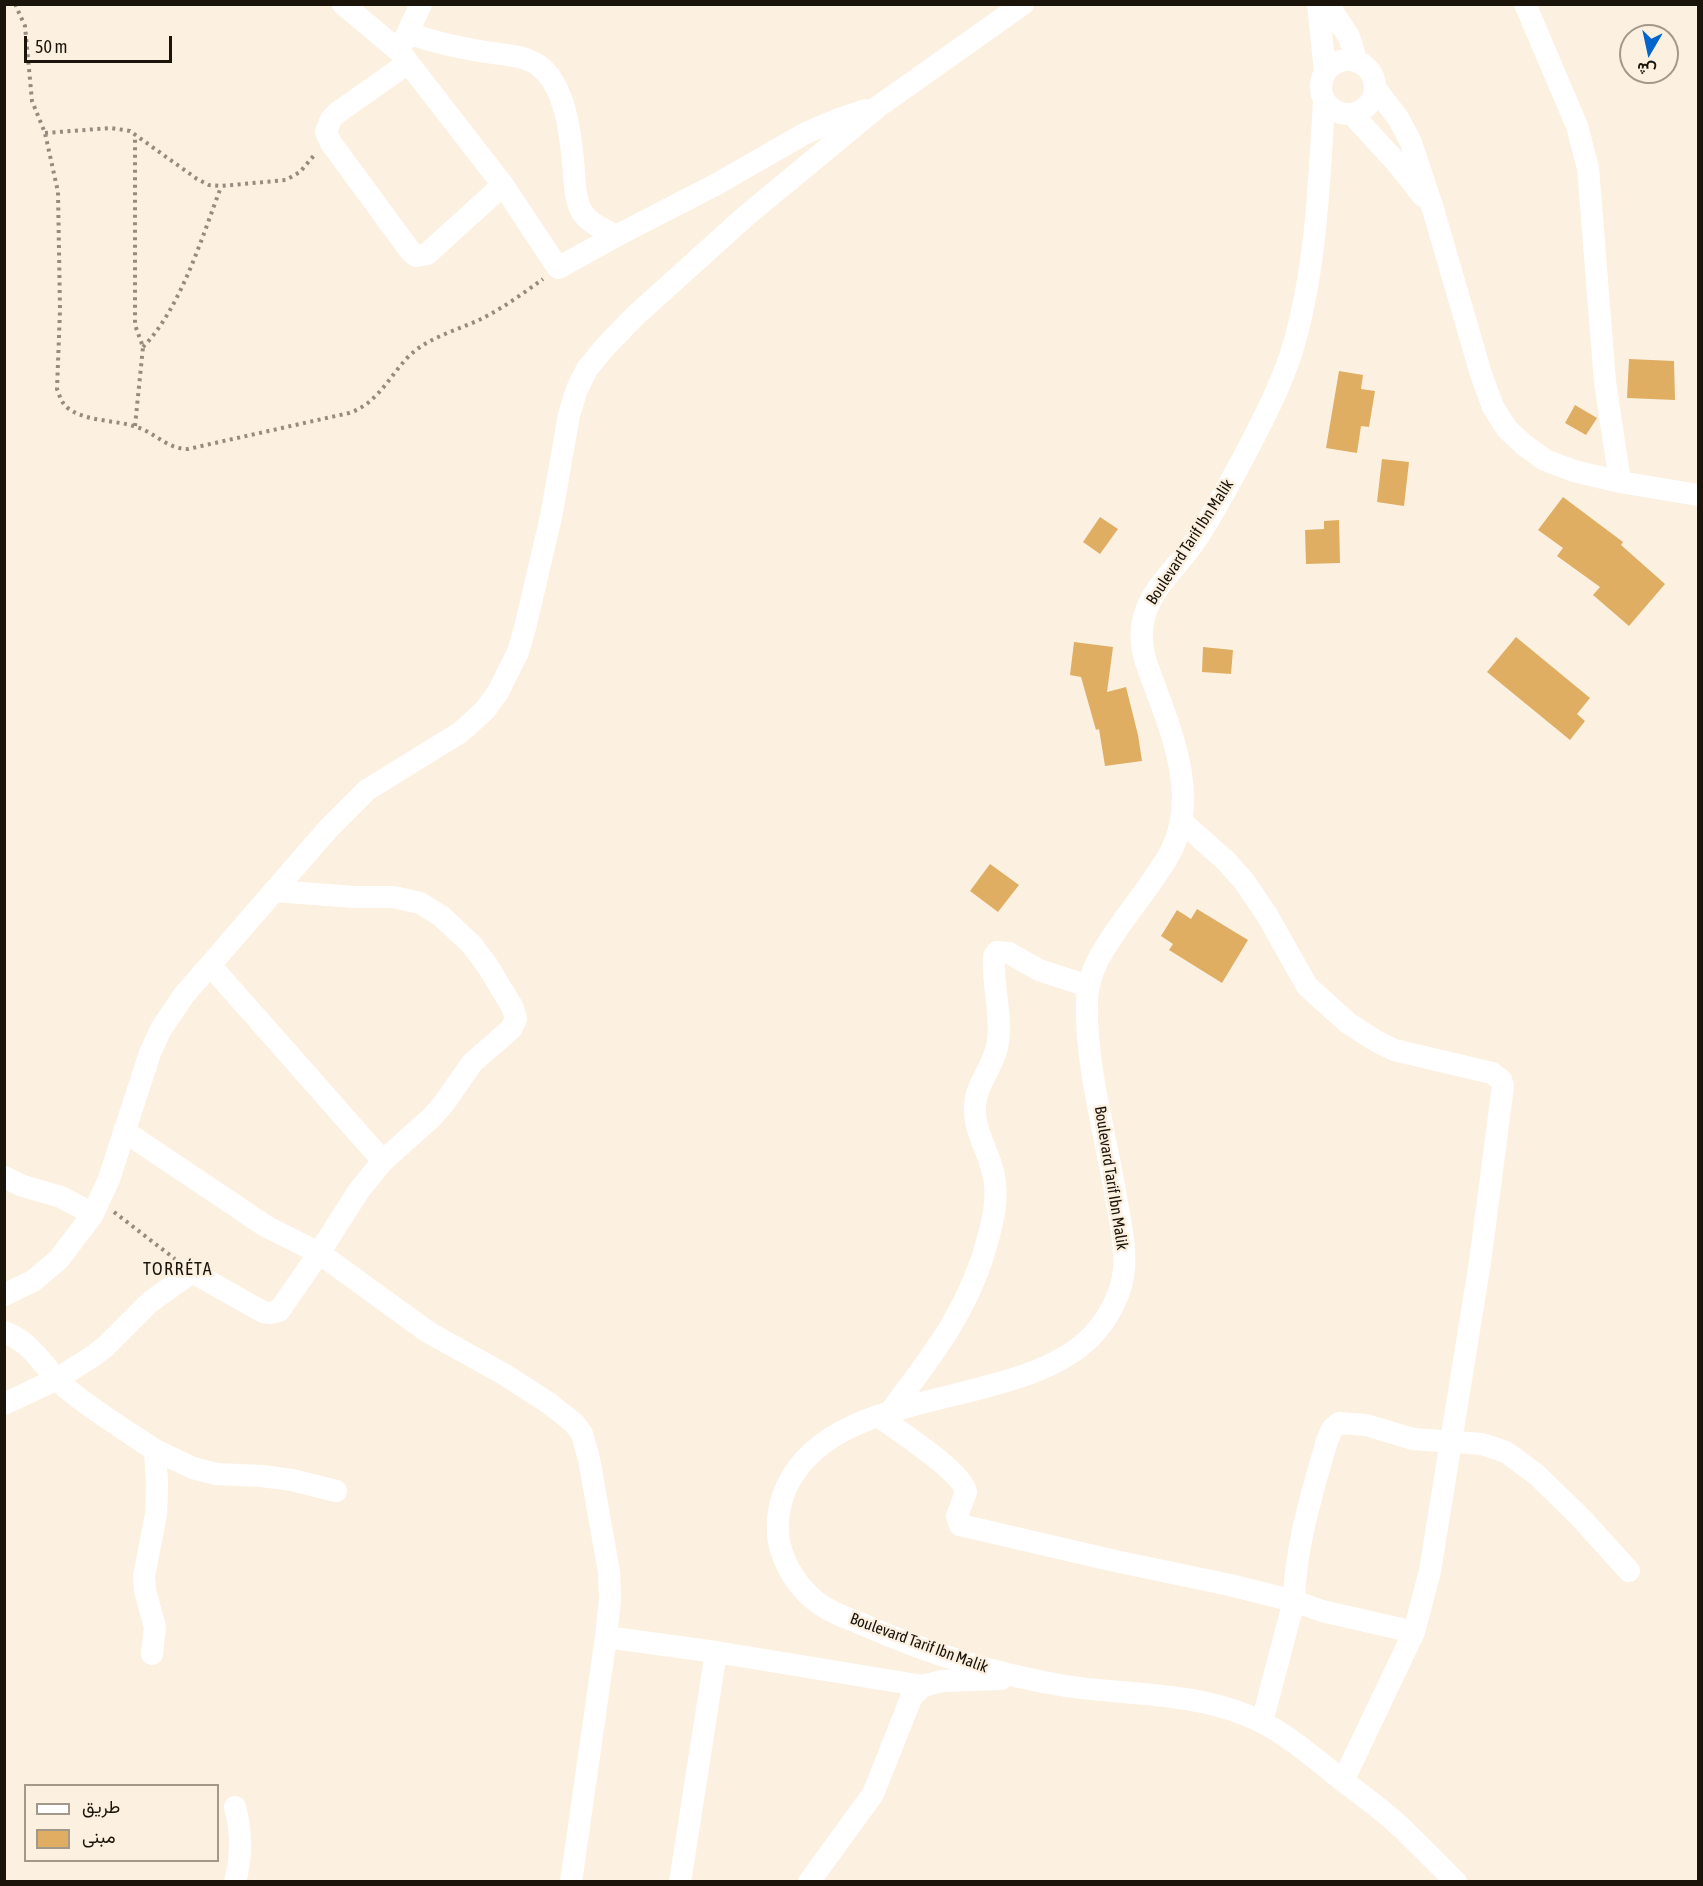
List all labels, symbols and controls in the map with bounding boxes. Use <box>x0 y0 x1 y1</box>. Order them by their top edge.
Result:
scale bar <box>27 24 176 62</box>
north arrow <box>1619 24 1679 84</box>
text: 50 m <box>35 36 67 57</box>
text: ش <box>1636 59 1657 80</box>
street label: Boulevard Tarif Ibn Malik <box>1142 476 1238 608</box>
street label: Boulevard Tarif Ibn Malik <box>1090 1105 1132 1251</box>
district label: TORRÉTA <box>143 1258 213 1280</box>
street label: Boulevard Tarif Ibn Malik <box>847 1609 991 1677</box>
legend <box>24 1784 219 1862</box>
text: طريق <box>82 1796 120 1817</box>
text: مبنى <box>82 1826 116 1847</box>

